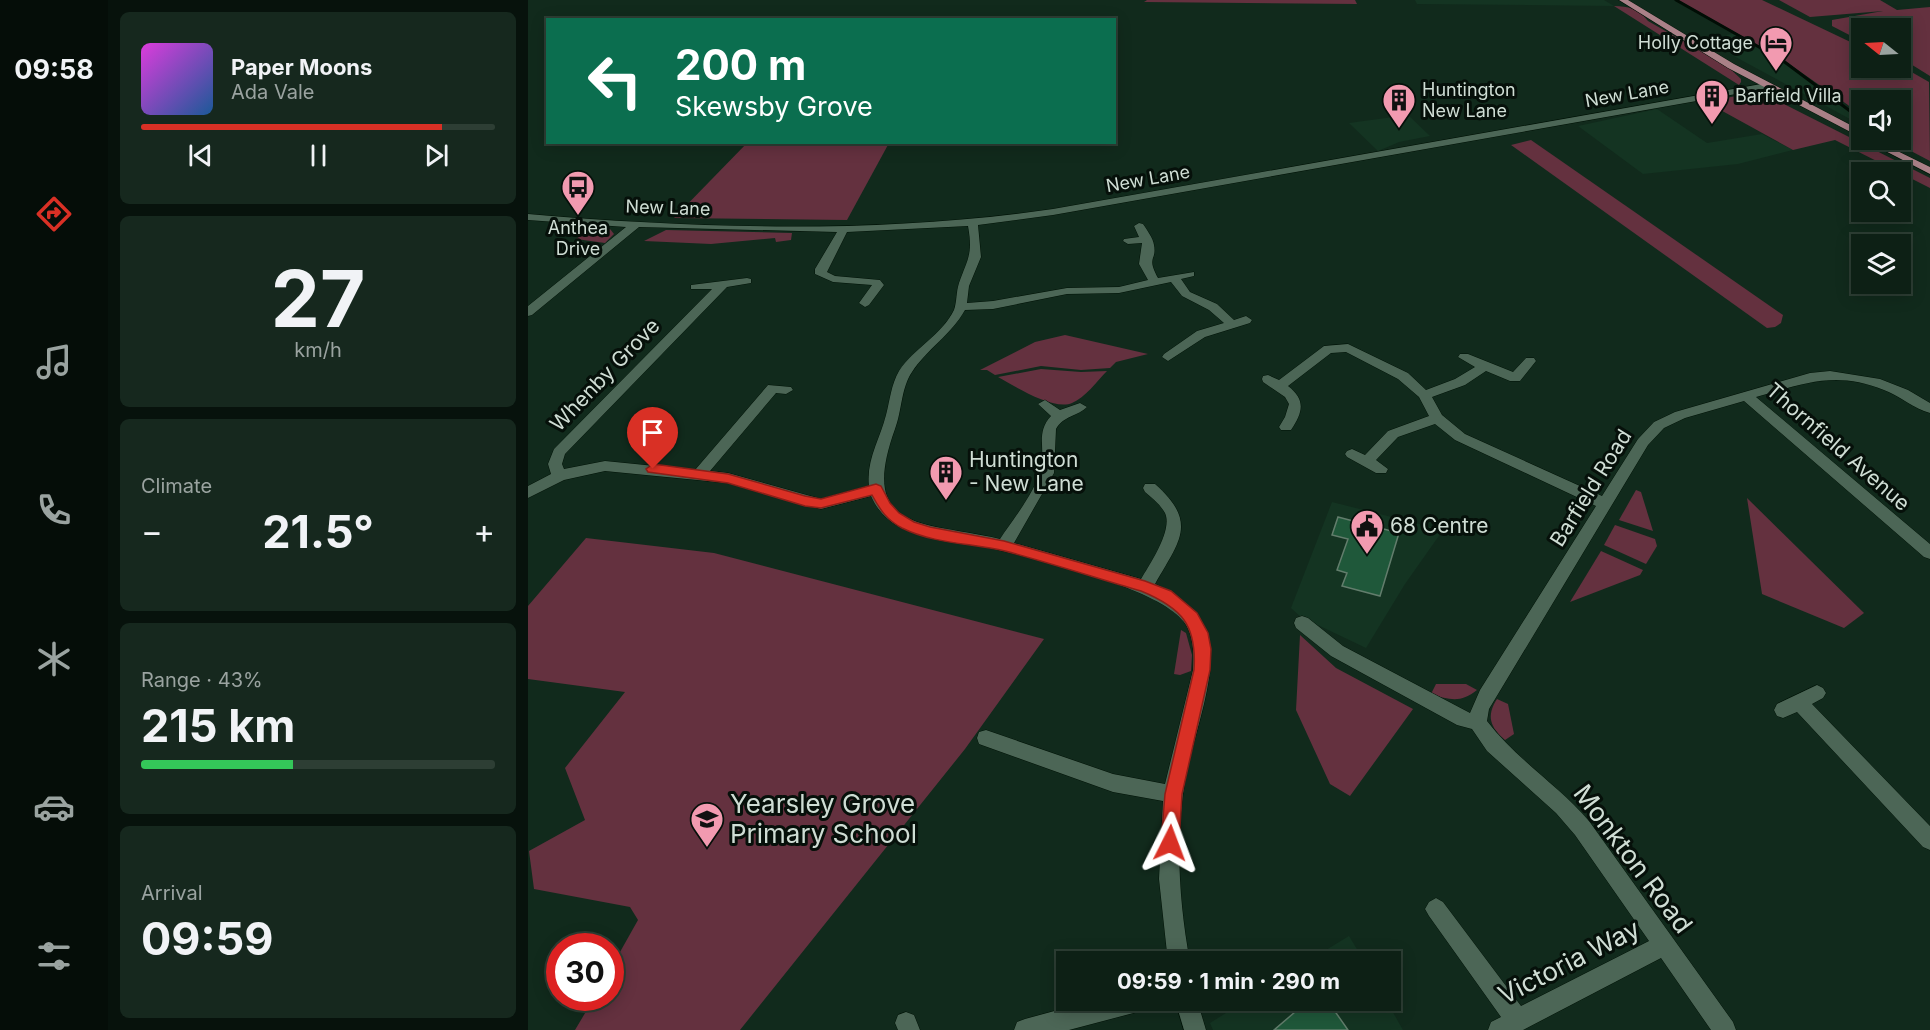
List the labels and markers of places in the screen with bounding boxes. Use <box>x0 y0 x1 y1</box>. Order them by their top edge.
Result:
hotel icon: Holly Cottage <box>1758 25 1794 72</box>
place label: Holly Cottage <box>1638 32 1753 53</box>
building icon: Barfield Villa <box>1694 78 1730 125</box>
place label: Huntington New Lane <box>1422 79 1516 121</box>
building icon: Huntington New Lane <box>1381 82 1417 129</box>
place label: Barfield Villa <box>1735 85 1842 106</box>
bus stop icon: Anthea Drive <box>560 169 596 216</box>
place label: Anthea Drive <box>548 217 608 259</box>
pin <box>627 407 678 469</box>
place label: Huntington - New Lane <box>969 447 1084 496</box>
building icon: Huntington - New Lane <box>928 454 964 501</box>
public building icon: 68 Centre <box>1349 508 1385 555</box>
place label: 68 Centre <box>1390 513 1489 538</box>
place label: Yearsley Grove Primary School <box>730 788 917 849</box>
school or university icon: Yearsley Grove Primary School <box>689 801 725 848</box>

